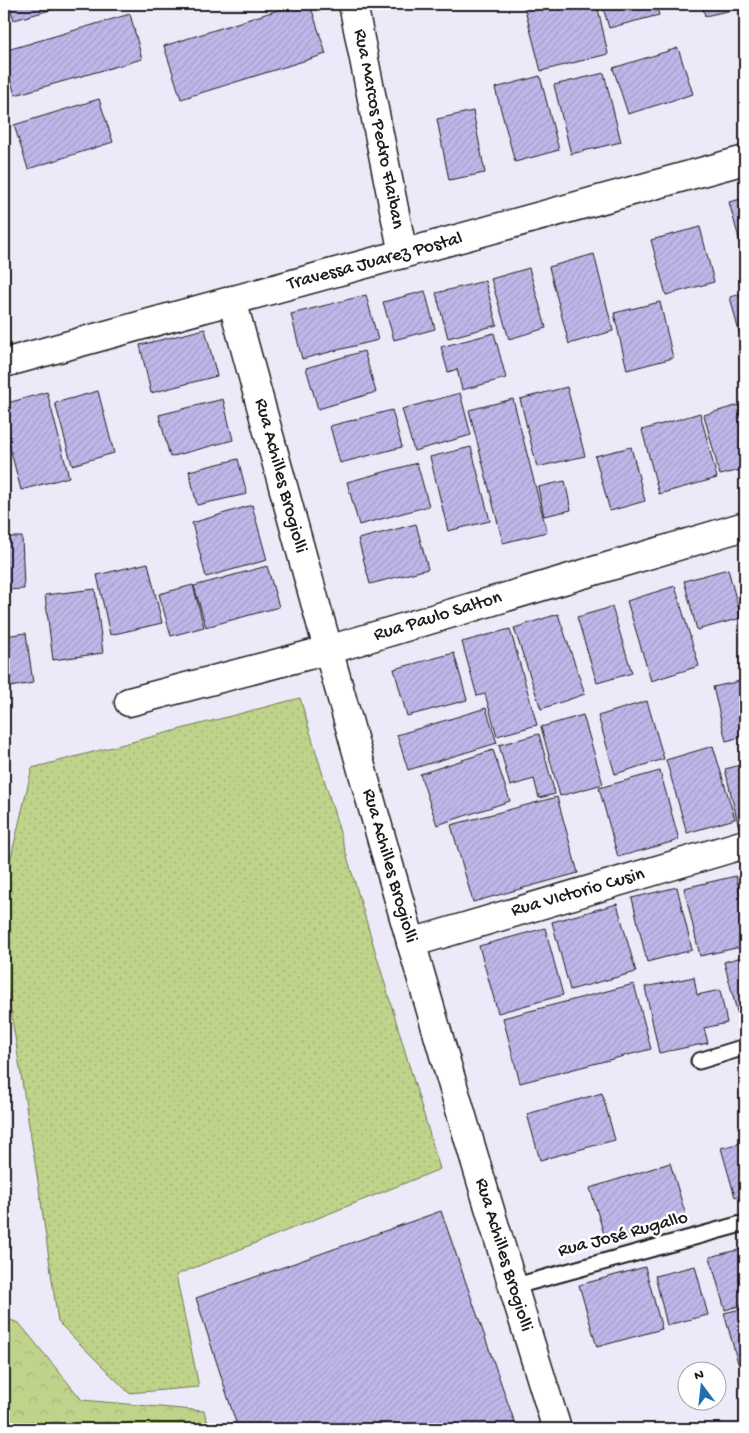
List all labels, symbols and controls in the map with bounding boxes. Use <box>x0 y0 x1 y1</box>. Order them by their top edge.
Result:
street label: Rua Marcos Pedro Flaiban <box>347 27 409 231</box>
street label: Travessa Juarez Postal <box>284 228 465 297</box>
street label: Rua Achilles Brogiolli <box>248 396 312 556</box>
street label: Rua Paulo Salton <box>371 587 505 647</box>
street label: Rua Achilles Brogiolli <box>356 786 422 946</box>
street label: Rua VIctorio Cusin <box>509 863 647 923</box>
street label: Rua Achilles Brogiolli <box>469 1176 537 1334</box>
street label: Rua José Rugallo <box>555 1207 691 1263</box>
north arrow <box>676 1360 726 1410</box>
text: N <box>693 1366 706 1385</box>

